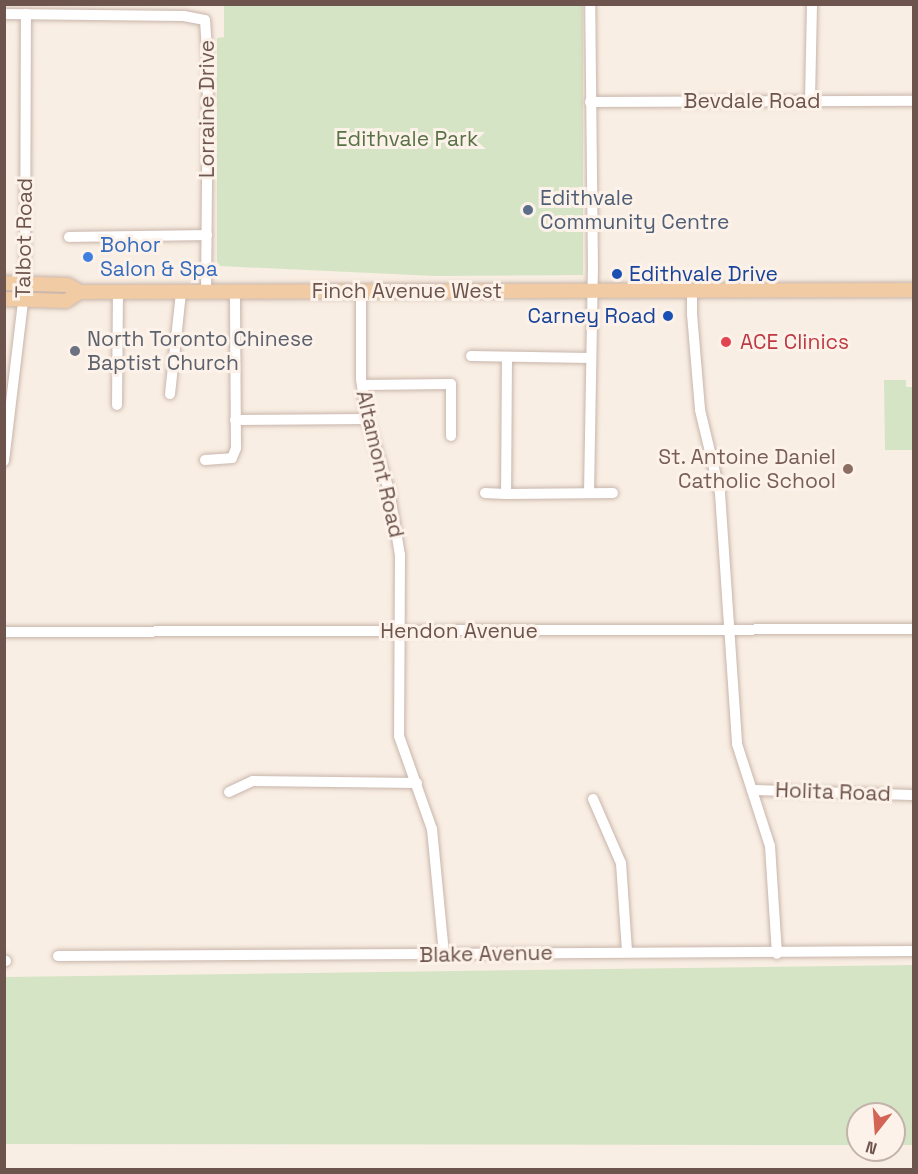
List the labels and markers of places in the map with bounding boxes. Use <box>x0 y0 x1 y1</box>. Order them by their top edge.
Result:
place label: Edithvale Community Centre <box>540 185 729 235</box>
marker: Edithvale Community Centre <box>521 203 535 217</box>
place label: Bohor Salon & Spa <box>100 232 218 282</box>
marker: Bohor Salon & Spa <box>81 250 95 264</box>
place label: Edithvale Drive <box>629 261 778 287</box>
marker: Edithvale Drive <box>610 267 624 281</box>
place label: Carney Road <box>527 303 656 329</box>
marker: Carney Road <box>661 309 675 323</box>
place label: North Toronto Chinese Baptist Church <box>87 326 314 376</box>
place label: ACE Clinics <box>740 329 849 355</box>
marker: ACE Clinics <box>717 333 735 351</box>
marker: North Toronto Chinese Baptist Church <box>68 344 82 358</box>
place label: St. Antoine Daniel Catholic School <box>657 444 836 494</box>
marker: St. Antoine Daniel Catholic School <box>841 462 855 476</box>

